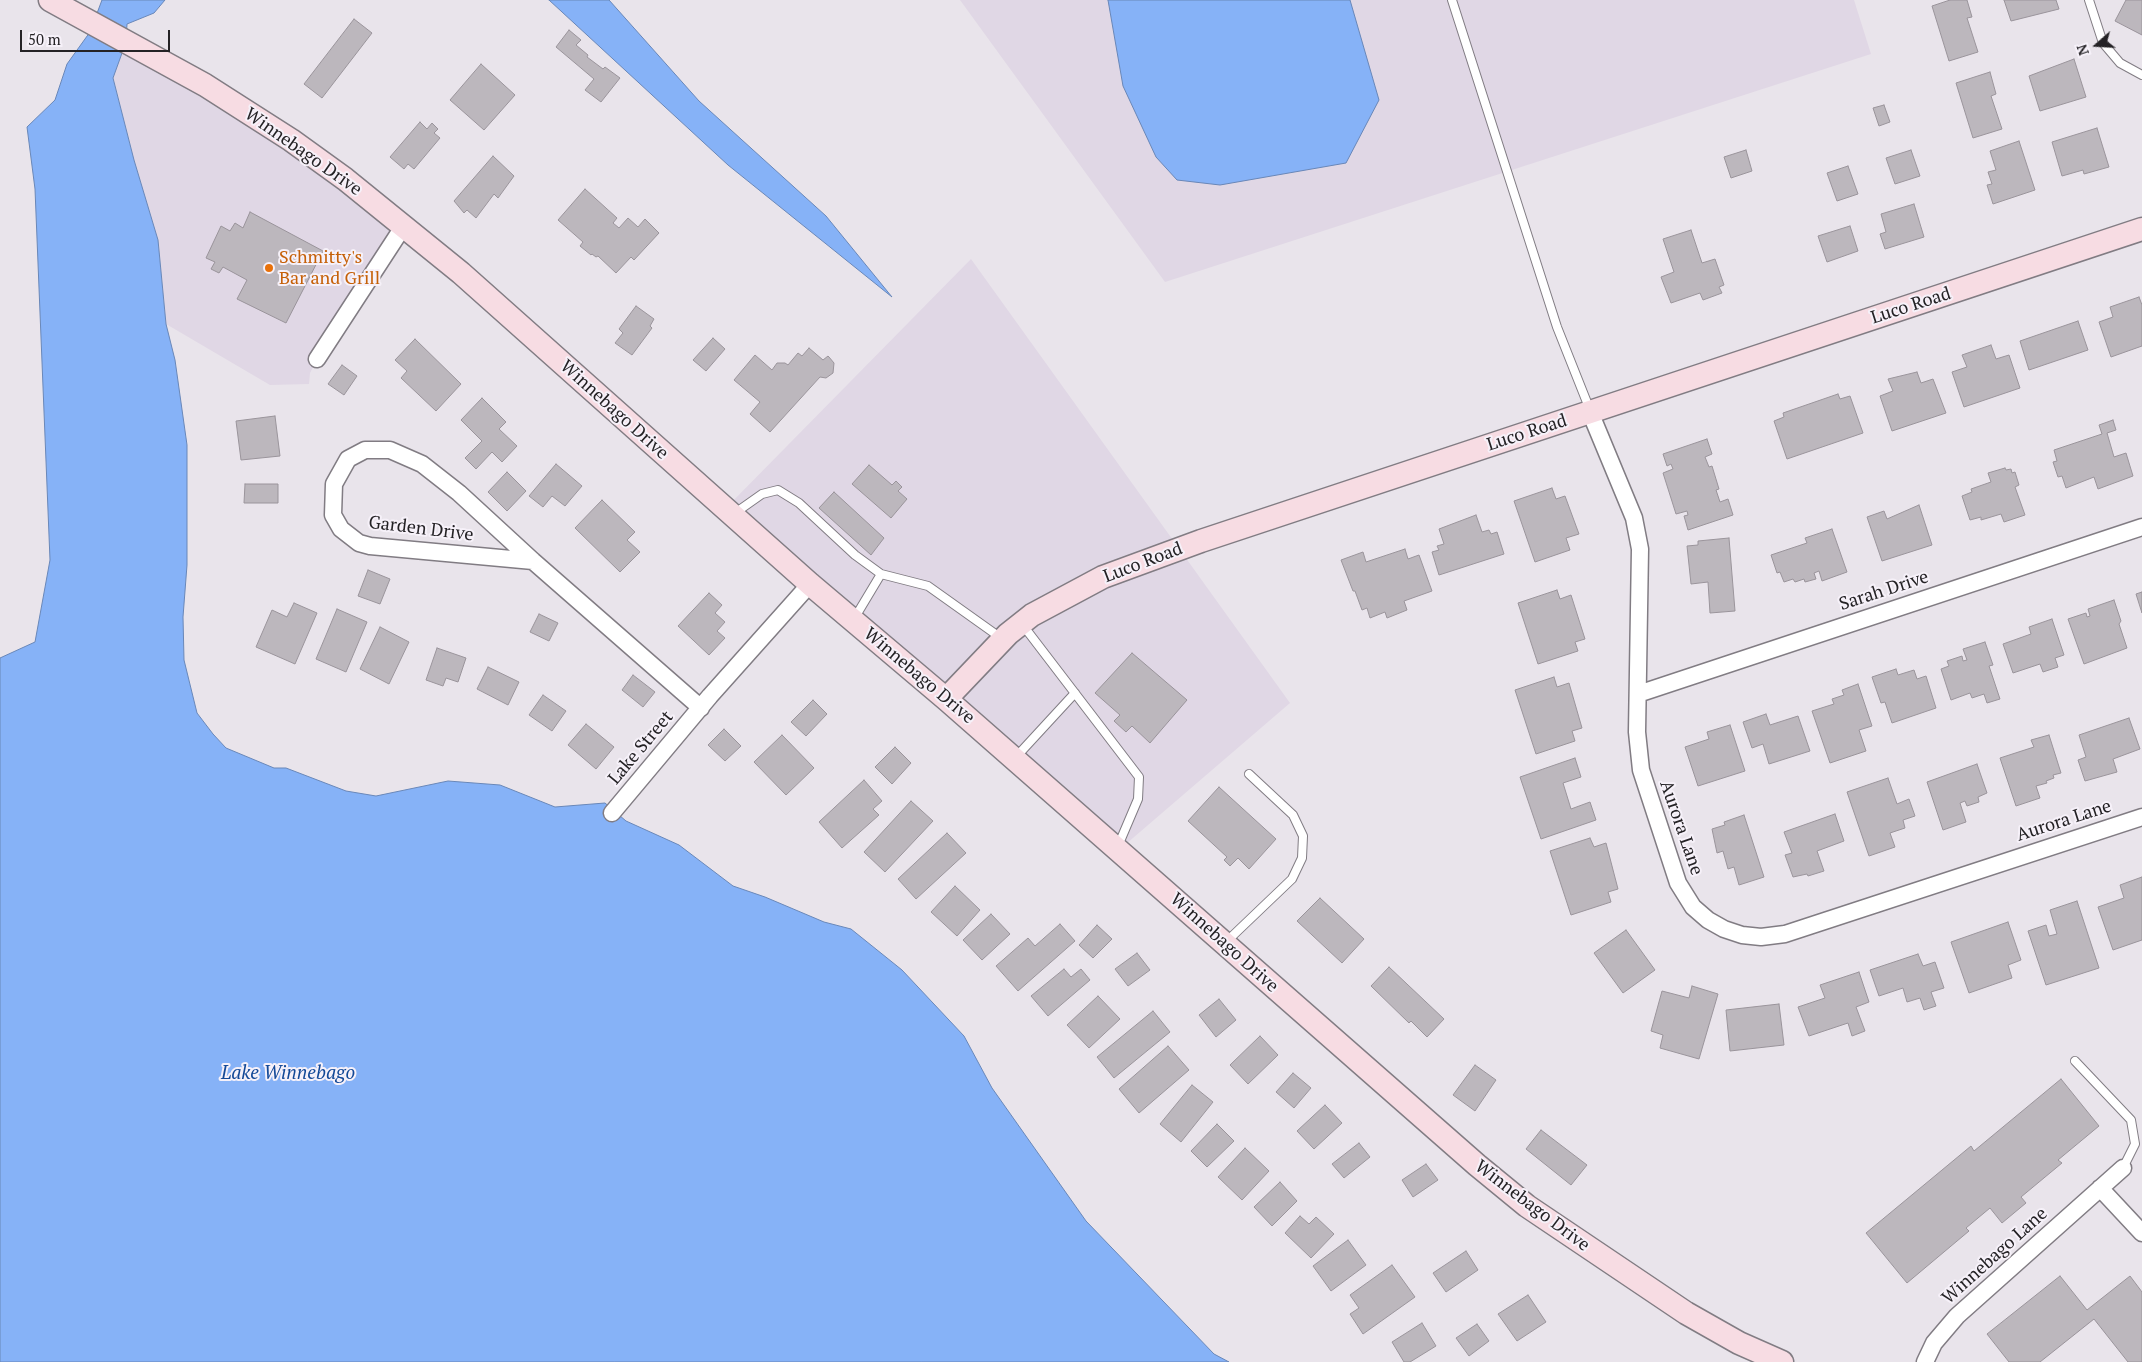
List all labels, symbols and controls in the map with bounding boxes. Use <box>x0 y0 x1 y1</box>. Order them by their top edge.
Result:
scale bar <box>22 20 172 52</box>
north arrow <box>2072 20 2122 70</box>
text: 50 m <box>28 29 61 49</box>
text: N <box>2072 42 2093 58</box>
street label: Winnebago Drive <box>240 103 366 201</box>
place label: Schmitty's Bar and Grill <box>279 247 380 290</box>
marker: Schmitty's Bar and Grill <box>263 262 275 274</box>
street label: Luco Road <box>1868 283 1954 329</box>
street label: Winnebago Drive <box>555 356 673 464</box>
street label: Luco Road <box>1484 410 1570 456</box>
street label: Garden Drive <box>367 512 475 546</box>
street label: Luco Road <box>1100 538 1186 588</box>
street label: Sarah Drive <box>1837 566 1931 616</box>
street label: Winnebago Drive <box>859 623 979 729</box>
street label: Lake Street <box>604 707 678 789</box>
street label: Aurora Lane <box>1655 778 1707 878</box>
street label: Aurora Lane <box>2014 795 2114 847</box>
street label: Winnebago Drive <box>1165 889 1283 997</box>
water label: Lake Winnebago <box>221 1063 355 1085</box>
street label: Winnebago Drive <box>1470 1156 1594 1256</box>
street label: Winnebago Lane <box>1938 1203 2052 1309</box>

